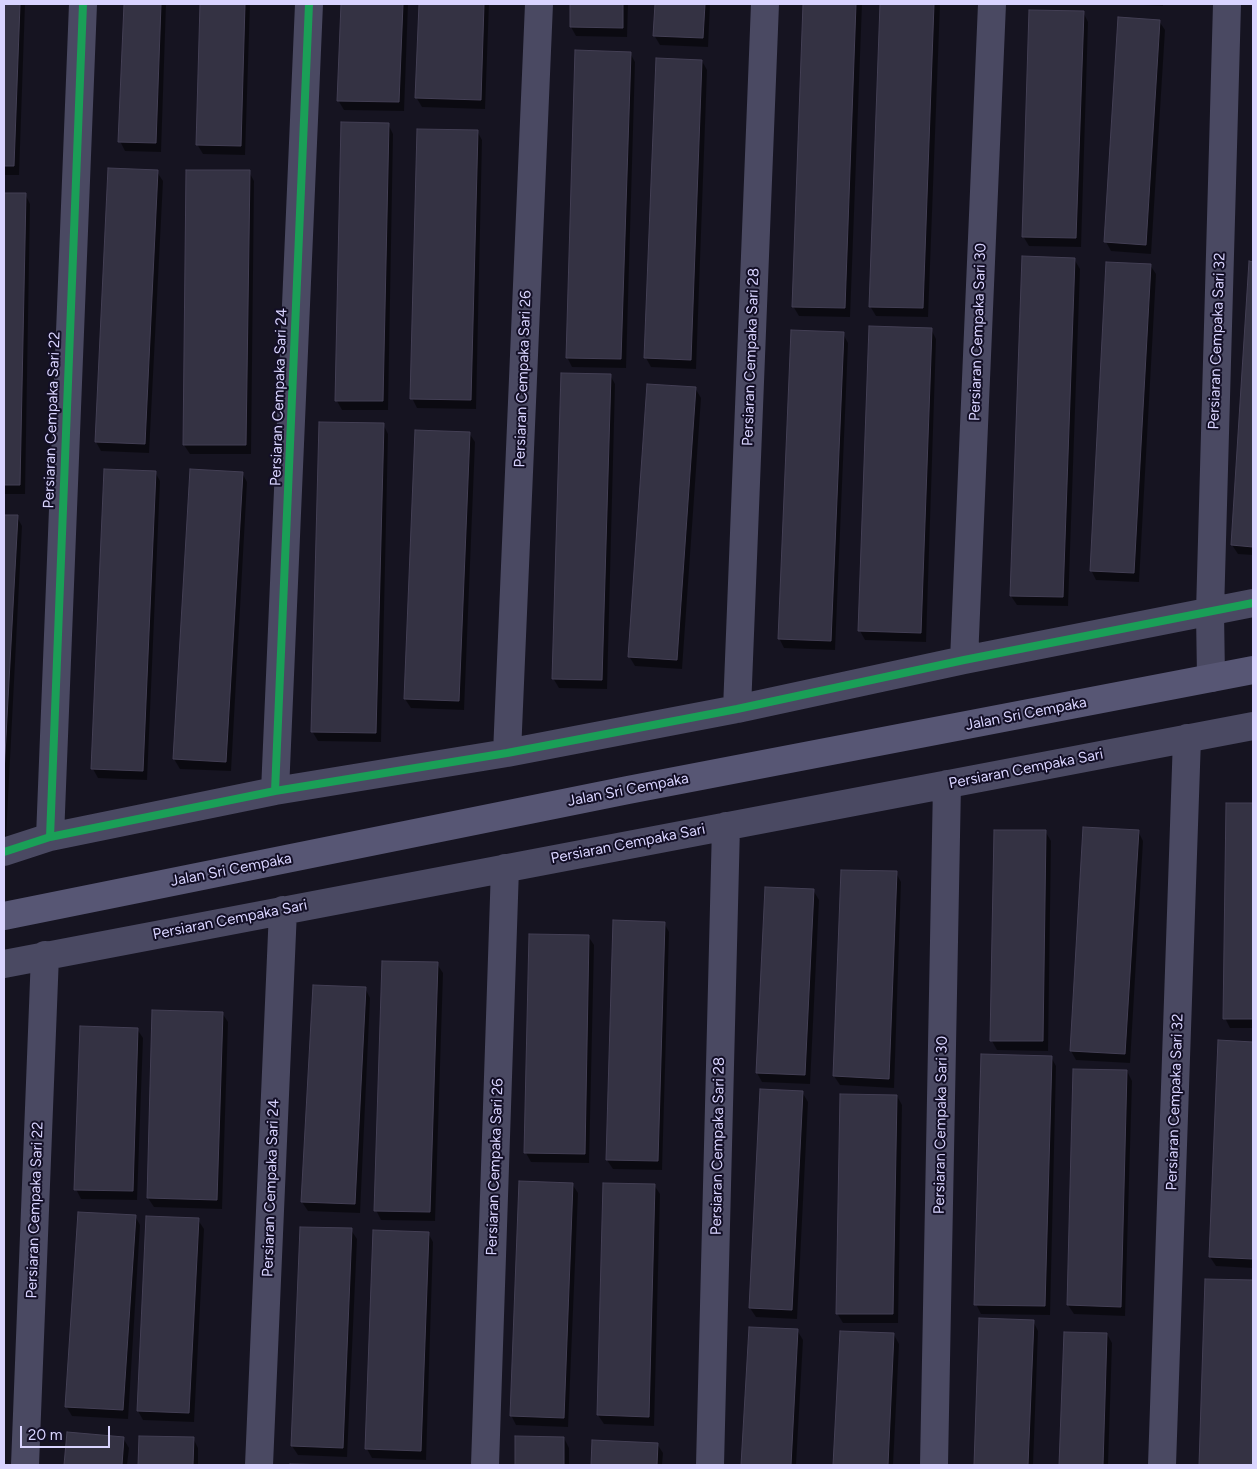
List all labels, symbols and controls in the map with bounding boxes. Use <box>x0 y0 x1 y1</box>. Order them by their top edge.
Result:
street label: Persiaran Cempaka Sari 30 <box>966 243 990 421</box>
street label: Persiaran Cempaka Sari 32 <box>1205 252 1229 430</box>
street label: Persiaran Cempaka Sari 28 <box>739 268 763 446</box>
street label: Persiaran Cempaka Sari 26 <box>511 290 535 468</box>
street label: Persiaran Cempaka Sari 24 <box>267 308 291 486</box>
street label: Persiaran Cempaka Sari 22 <box>40 331 64 509</box>
street label: Jalan Sri Cempaka <box>964 693 1088 735</box>
street label: Persiaran Cempaka Sari <box>947 745 1105 793</box>
street label: Jalan Sri Cempaka <box>566 769 690 811</box>
street label: Persiaran Cempaka Sari <box>549 820 707 868</box>
street label: Jalan Sri Cempaka <box>169 849 293 891</box>
street label: Persiaran Cempaka Sari <box>151 896 309 944</box>
street label: Persiaran Cempaka Sari 32 <box>1163 1013 1187 1191</box>
street label: Persiaran Cempaka Sari 30 <box>930 1036 952 1214</box>
street label: Persiaran Cempaka Sari 28 <box>707 1057 729 1235</box>
street label: Persiaran Cempaka Sari 26 <box>483 1078 507 1256</box>
street label: Persiaran Cempaka Sari 24 <box>259 1099 283 1277</box>
street label: Persiaran Cempaka Sari 22 <box>23 1121 47 1299</box>
scale bar <box>22 1416 112 1448</box>
text: 20 m <box>28 1426 62 1444</box>

